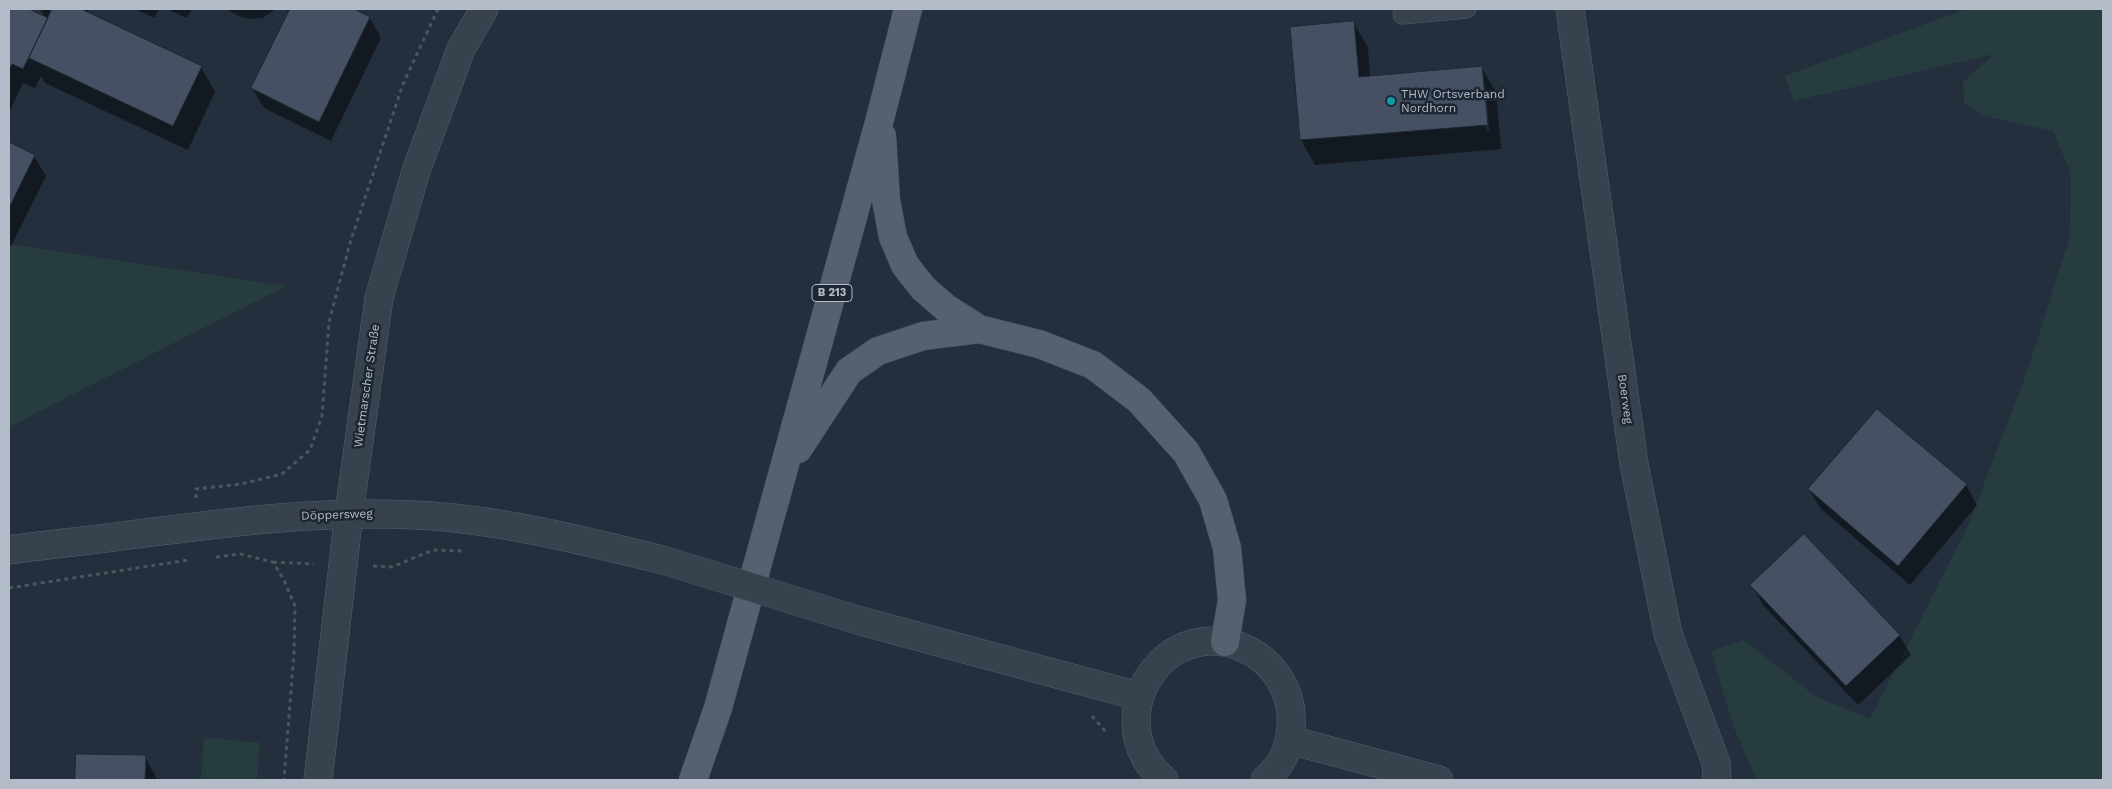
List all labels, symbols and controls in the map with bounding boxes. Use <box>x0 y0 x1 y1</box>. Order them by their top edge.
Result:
place label: THW Ortsverband Nordhorn <box>1401 87 1505 115</box>
marker: THW Ortsverband Nordhorn <box>1385 95 1397 107</box>
road number: B 213 <box>812 284 852 302</box>
street label: Wietmarscher Straße <box>351 323 383 449</box>
street label: Boerweg <box>1614 373 1636 425</box>
street label: Döppersweg <box>301 507 373 523</box>

